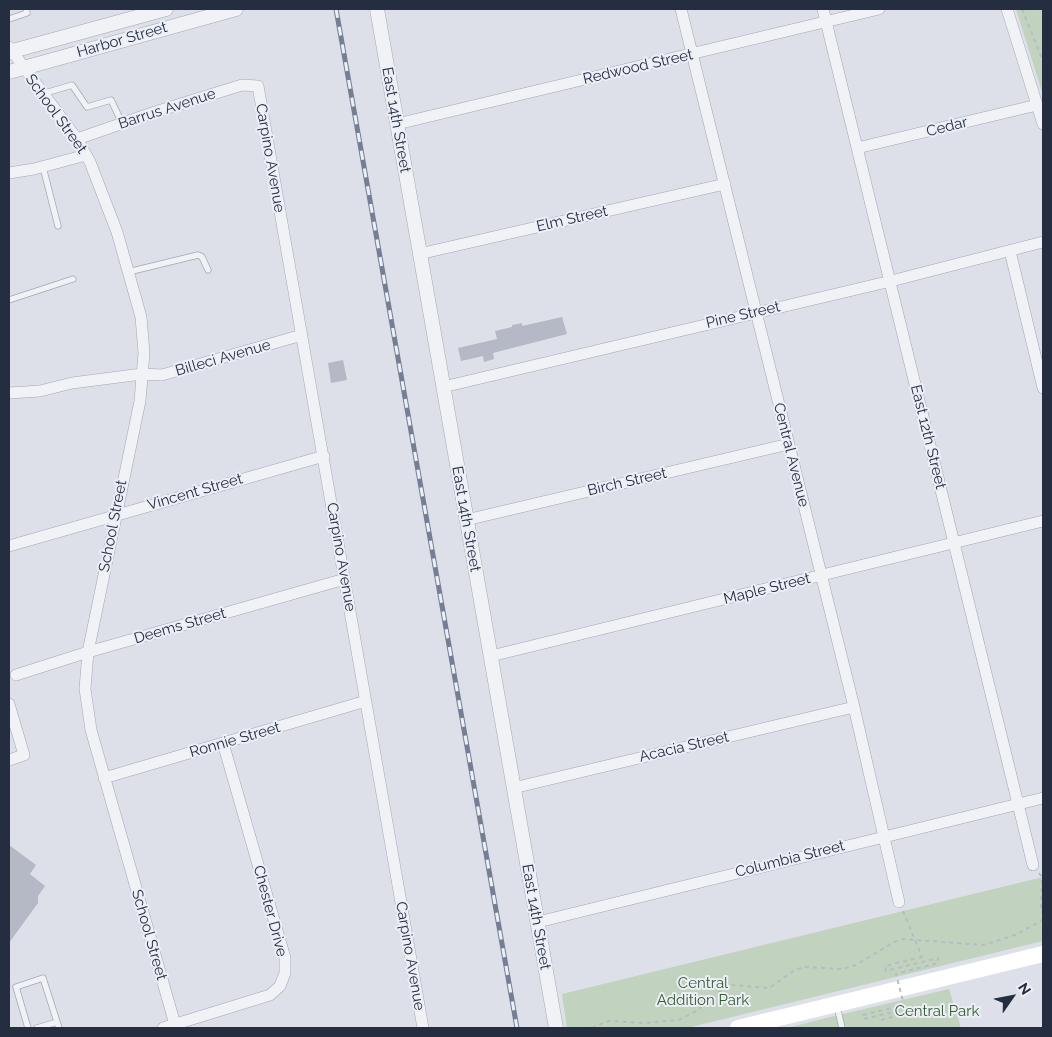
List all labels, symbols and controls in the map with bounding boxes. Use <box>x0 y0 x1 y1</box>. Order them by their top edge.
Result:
street label: Harbor Street <box>75 18 169 62</box>
street label: Redwood Street <box>581 46 695 88</box>
street label: East 14th Street <box>378 66 414 174</box>
street label: School Street <box>21 71 91 157</box>
street label: Barrus Avenue <box>116 85 218 133</box>
street label: Carpino Avenue <box>252 102 288 214</box>
street label: Cedar <box>925 113 969 141</box>
street label: Elm Street <box>535 202 609 236</box>
street label: Pine Street <box>704 298 782 332</box>
street label: Billeci Avenue <box>173 336 273 380</box>
street label: East 12th Street <box>906 383 950 491</box>
street label: Central Avenue <box>769 401 813 509</box>
street label: Birch Street <box>586 464 668 500</box>
street label: East 14th Street <box>448 465 484 573</box>
street label: Vincent Street <box>145 470 245 514</box>
street label: School Street <box>95 478 131 574</box>
street label: Carpino Avenue <box>323 501 359 613</box>
street label: Maple Street <box>722 570 812 608</box>
street label: Deems Street <box>132 604 228 648</box>
street label: Ronnie Street <box>188 718 282 762</box>
street label: Acacia Street <box>637 728 731 766</box>
street label: Columbia Street <box>733 837 847 881</box>
street label: Chester Drive <box>249 863 291 959</box>
street label: East 14th Street <box>518 863 554 971</box>
street label: School Street <box>127 888 171 982</box>
street label: Carpino Avenue <box>392 900 428 1012</box>
north arrow <box>987 972 1037 1022</box>
park label: Central Addition Park <box>657 974 749 1009</box>
text: N <box>1015 980 1034 998</box>
park label: Central Park <box>895 1002 979 1020</box>

